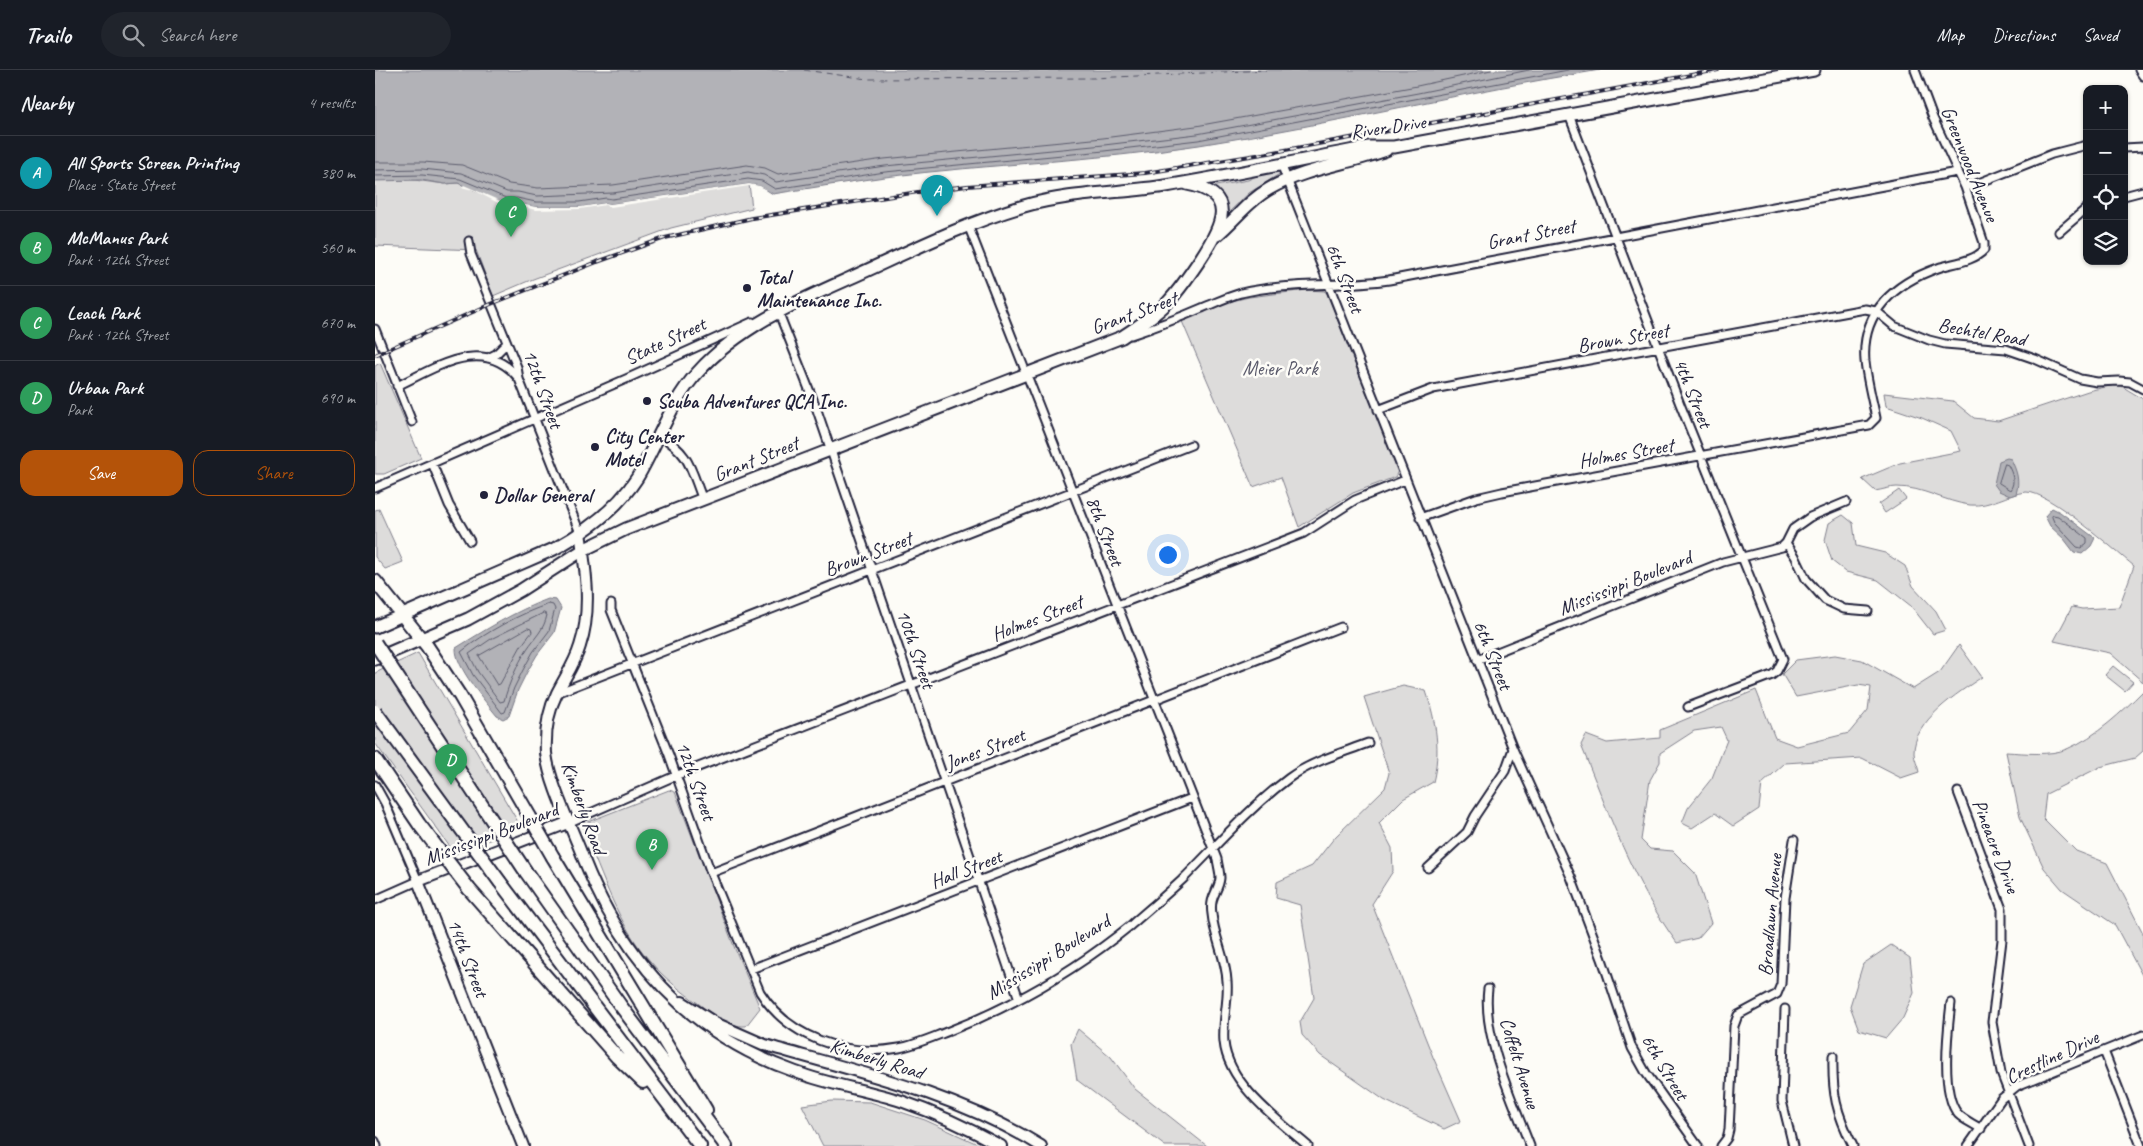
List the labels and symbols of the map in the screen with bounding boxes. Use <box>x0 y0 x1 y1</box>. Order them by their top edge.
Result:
street label: Greenwood Avenue <box>1936 103 2005 227</box>
street label: River Drive <box>1349 109 1429 145</box>
pin: A <box>921 175 953 216</box>
pin: C <box>495 196 527 237</box>
street label: Grant Street <box>1485 213 1580 255</box>
street label: 6th Street <box>1320 240 1371 319</box>
place label: Total Maintenance Inc. <box>757 265 883 313</box>
marker: Total Maintenance Inc. <box>741 282 753 294</box>
street label: Grant Street <box>1088 285 1183 340</box>
street label: State Street <box>620 310 712 371</box>
street label: Bechtel Road <box>1936 312 2031 353</box>
street label: Brown Street <box>1576 317 1674 358</box>
street label: 12th Street <box>517 346 570 434</box>
street label: 4th Street <box>1668 355 1719 434</box>
park label: Meier Park <box>1242 356 1319 381</box>
place label: Scuba Adventures QCA Inc. <box>657 389 848 414</box>
marker: Scuba Adventures QCA Inc. <box>641 395 653 407</box>
place label: City Center Motel <box>605 424 686 472</box>
street label: Grant Street <box>710 429 805 487</box>
street label: Holmes Street <box>1577 432 1679 474</box>
marker: City Center Motel <box>589 441 601 453</box>
place label: Dollar General <box>494 483 595 508</box>
marker: Dollar General <box>478 489 490 501</box>
street label: 8th Street <box>1080 493 1131 572</box>
street label: Brown Street <box>821 525 919 582</box>
your location <box>1155 542 1181 568</box>
street label: Mississippi Boulevard <box>1555 544 1698 621</box>
street label: Holmes Street <box>988 588 1089 647</box>
street label: 10th Street <box>891 606 942 694</box>
street label: 6th Street <box>1468 617 1519 696</box>
street label: Jones Street <box>941 722 1031 776</box>
street label: 12th Street <box>670 738 723 826</box>
pin: D <box>435 744 467 785</box>
street label: Kimberly Road <box>556 758 613 861</box>
street label: Mississippi Boulevard <box>421 796 564 871</box>
street label: Pineacre Drive <box>1967 796 2026 898</box>
pin: B <box>636 829 668 870</box>
street label: Hall Street <box>927 843 1008 894</box>
street label: Broadlawn Avenue <box>1752 851 1788 977</box>
street label: Mississippi Boulevard <box>981 907 1117 1005</box>
street label: 14th Street <box>442 915 495 1003</box>
street label: Coffelt Avenue <box>1494 1015 1546 1113</box>
street label: Crestline Drive <box>2001 1024 2104 1089</box>
street label: 6th Street <box>1636 1029 1696 1107</box>
street label: Kimberly Road <box>827 1033 930 1086</box>

